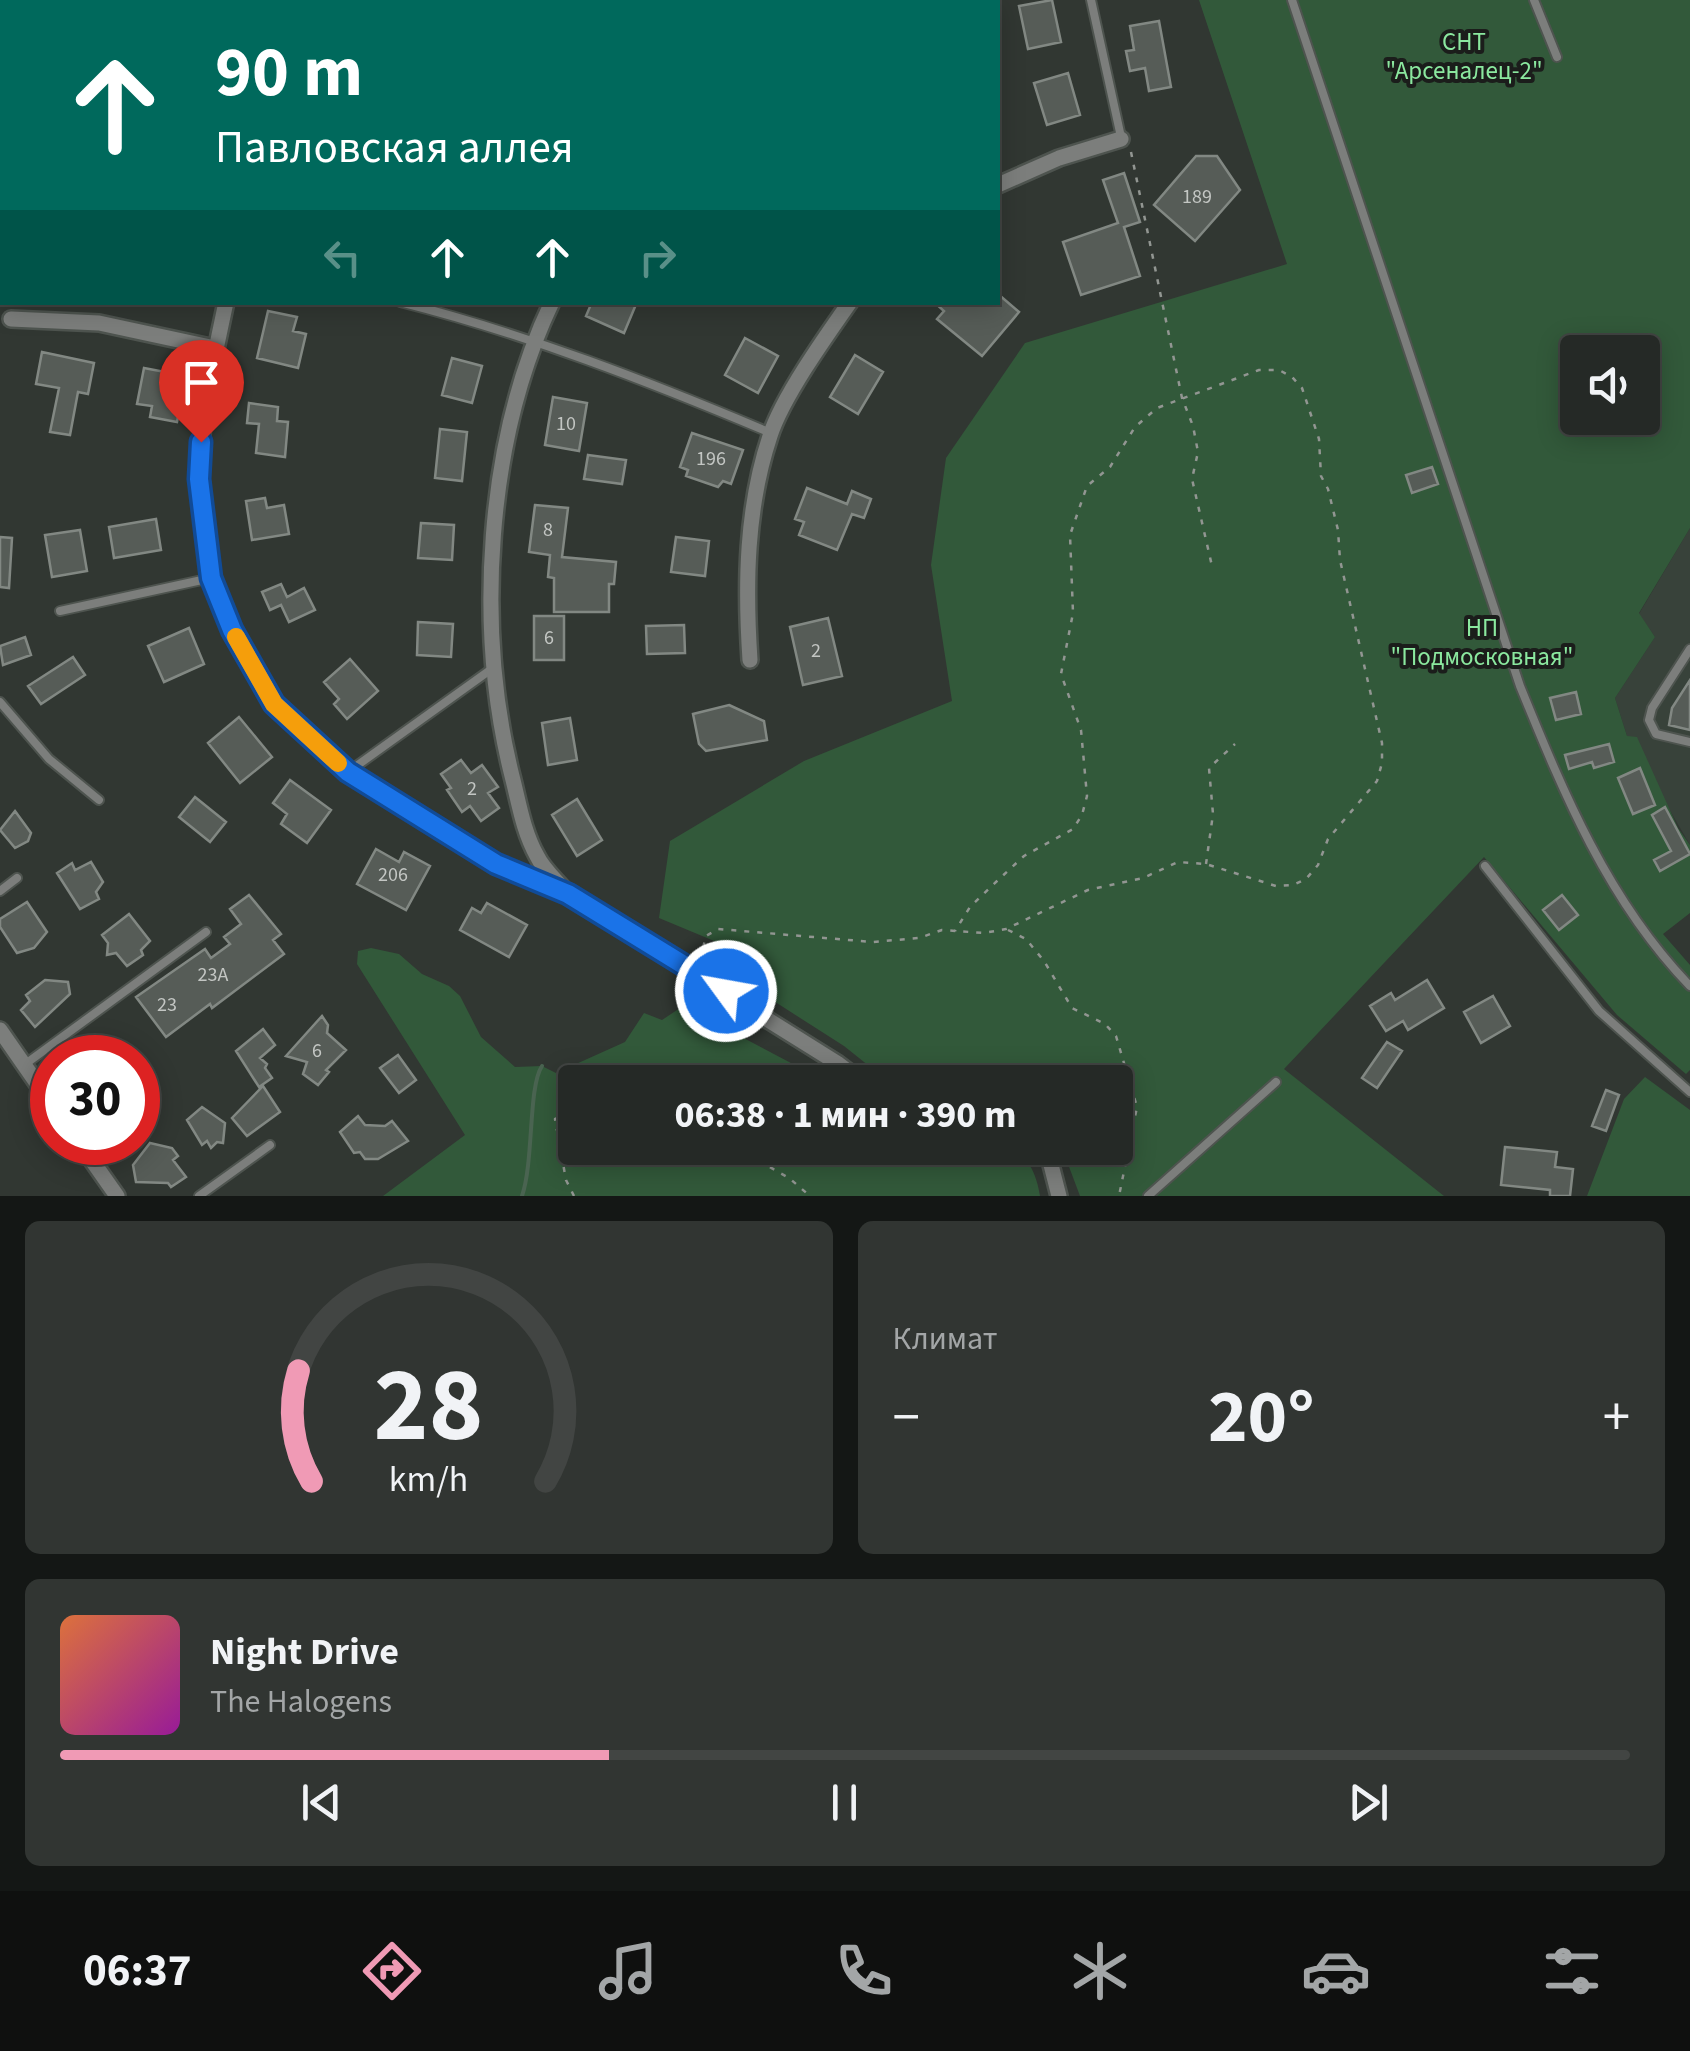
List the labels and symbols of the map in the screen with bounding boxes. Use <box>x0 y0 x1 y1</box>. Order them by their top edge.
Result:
park label: СНТ "Арсеналец-2" <box>1385 24 1543 89</box>
house number: 189 <box>1182 183 1212 211</box>
pin <box>159 340 244 443</box>
house number: 10 <box>556 410 576 438</box>
house number: 196 <box>696 445 726 473</box>
house number: 8 <box>543 516 553 544</box>
park label: НП "Подмосковная" <box>1391 610 1573 675</box>
house number: 6 <box>544 624 554 652</box>
house number: 2 <box>811 637 821 665</box>
house number: 2 <box>467 775 477 803</box>
house number: 206 <box>378 861 408 889</box>
position arrow <box>674 939 778 1043</box>
house number: 23А <box>198 961 228 989</box>
house number: 23 <box>157 991 177 1019</box>
speed limit sign: 30 <box>30 1035 160 1165</box>
house number: 6 <box>312 1037 322 1065</box>

